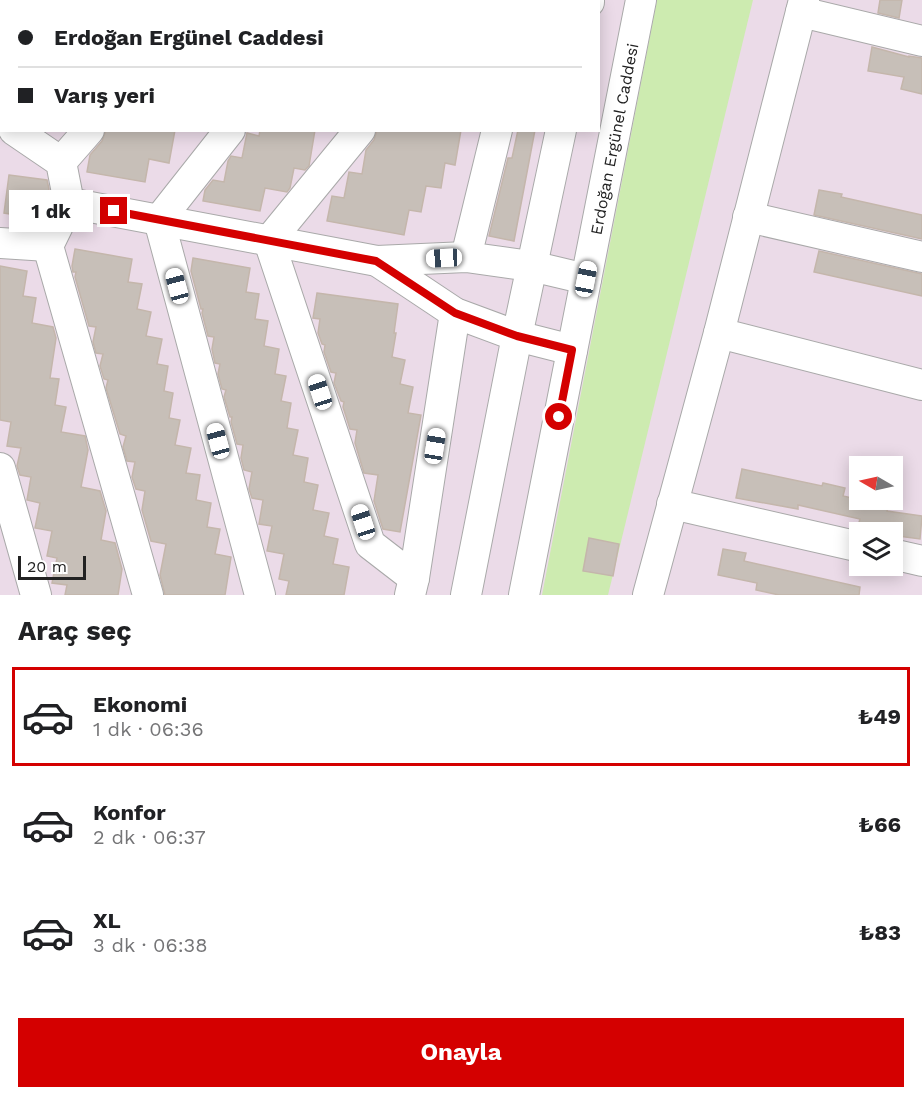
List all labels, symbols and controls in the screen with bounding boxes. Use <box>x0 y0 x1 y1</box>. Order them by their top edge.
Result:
text: Erdoğan Ergünel Caddesi <box>54 25 324 50</box>
street label: Erdoğan Ergünel Caddesi <box>587 42 642 236</box>
text: Varış yeri <box>54 83 155 108</box>
callout: 1 dk <box>9 190 93 232</box>
route end <box>100 197 127 224</box>
text: 1 dk <box>31 199 71 223</box>
car <box>426 248 462 268</box>
car <box>574 260 598 298</box>
car <box>164 266 190 306</box>
car <box>306 372 334 412</box>
route start <box>545 403 572 430</box>
car <box>205 421 231 461</box>
car <box>423 427 447 465</box>
north arrow <box>849 456 903 510</box>
map controls <box>849 456 903 576</box>
car <box>349 502 377 542</box>
button: layers <box>849 522 903 576</box>
scale bar <box>18 553 86 580</box>
text: 20 m <box>27 557 67 576</box>
text: Araç seç <box>18 615 132 647</box>
icon: car <box>21 690 75 744</box>
text: Ekonomi <box>93 692 187 717</box>
text: ₺49 <box>858 704 901 729</box>
text: 1 dk · 06:36 <box>93 717 204 741</box>
icon: car <box>21 798 75 852</box>
text: Konfor <box>93 800 166 825</box>
text: ₺66 <box>858 812 901 837</box>
text: 2 dk · 06:37 <box>93 825 206 849</box>
icon: car <box>21 906 75 960</box>
text: XL <box>93 908 121 933</box>
text: ₺83 <box>859 920 901 945</box>
text: 3 dk · 06:38 <box>93 933 208 957</box>
button: Onayla <box>18 1018 904 1087</box>

